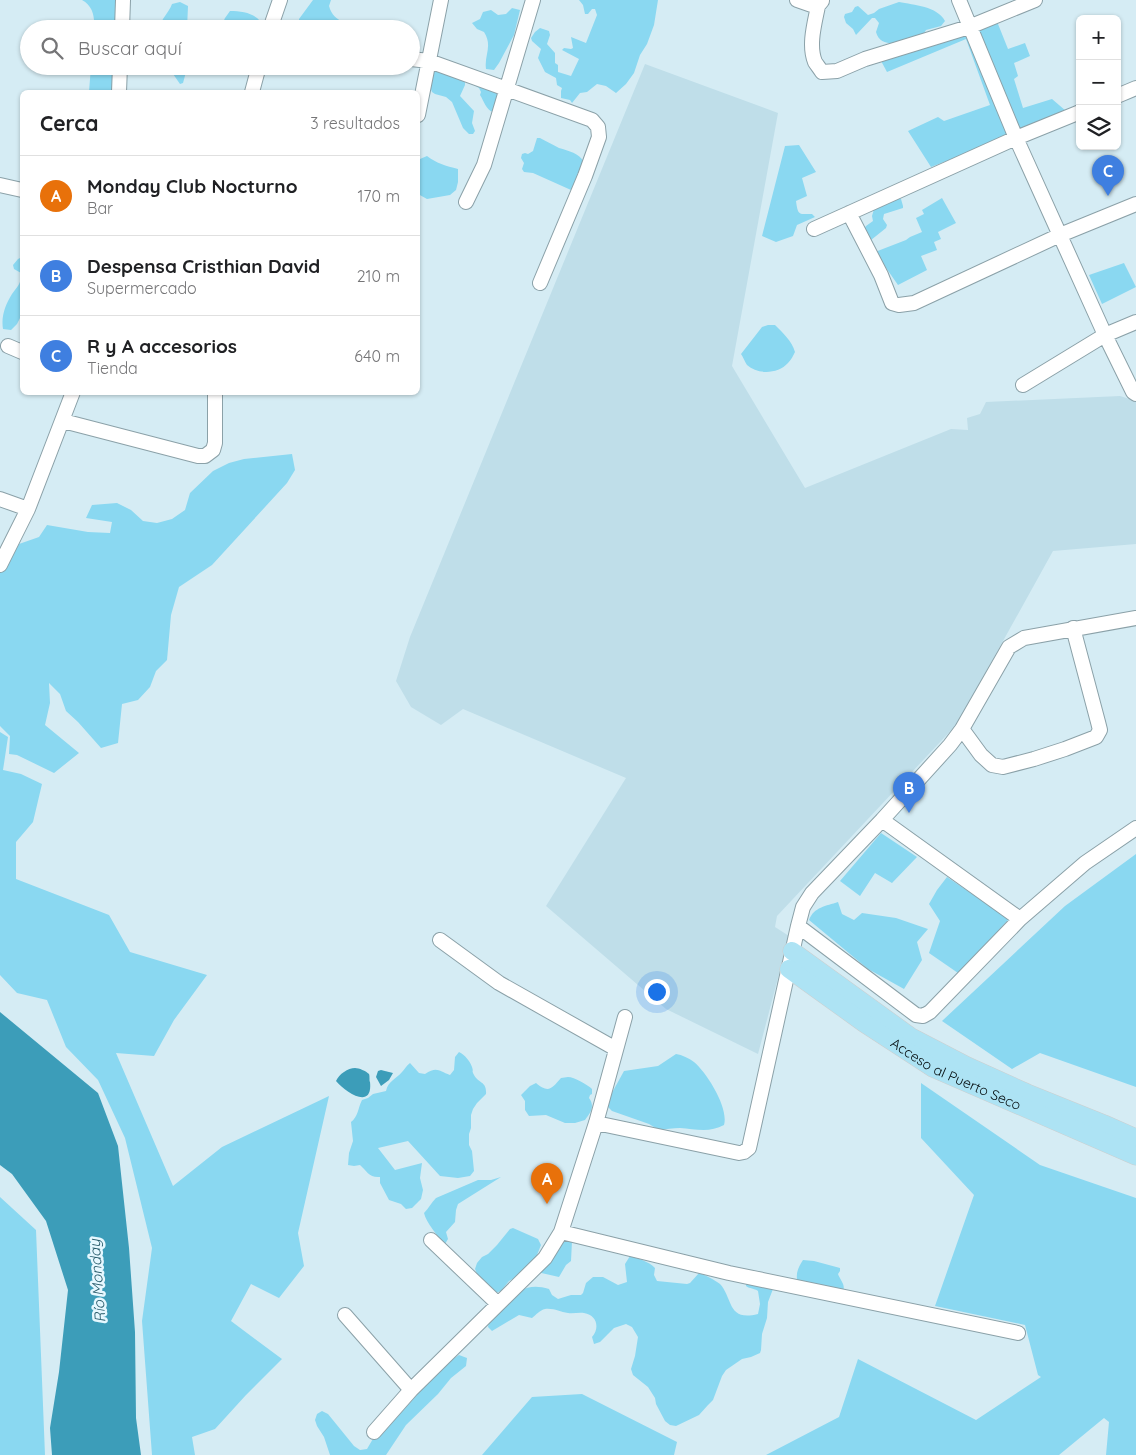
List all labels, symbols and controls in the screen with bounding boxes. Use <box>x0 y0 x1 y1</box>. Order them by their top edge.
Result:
map controls <box>1076 15 1121 150</box>
button: + <box>1076 15 1121 60</box>
search box <box>20 20 420 75</box>
icon: search <box>38 34 66 62</box>
text: Buscar aquí <box>78 36 182 60</box>
button: − <box>1076 60 1121 105</box>
button: layers <box>1076 105 1121 150</box>
text: Cerca <box>40 110 98 136</box>
text: 3 resultados <box>310 113 400 133</box>
pin: C <box>1092 155 1124 196</box>
text: Monday Club Nocturno <box>87 174 297 198</box>
text: A <box>51 186 61 206</box>
text: 170 m <box>357 186 400 206</box>
text: Bar <box>87 198 113 218</box>
text: Despensa Cristhian David <box>87 254 320 278</box>
text: B <box>51 266 61 286</box>
text: 210 m <box>357 266 400 286</box>
text: Supermercado <box>87 278 197 298</box>
text: R y A accesorios <box>87 334 237 358</box>
text: C <box>51 346 61 366</box>
text: 640 m <box>354 346 400 366</box>
text: Tienda <box>87 358 138 378</box>
pin: B <box>893 772 925 813</box>
your location <box>644 979 670 1005</box>
street label: Acceso al Puerto Seco <box>887 1034 1024 1114</box>
pin: A <box>531 1163 563 1204</box>
water label: Río Monday <box>85 1237 109 1323</box>

